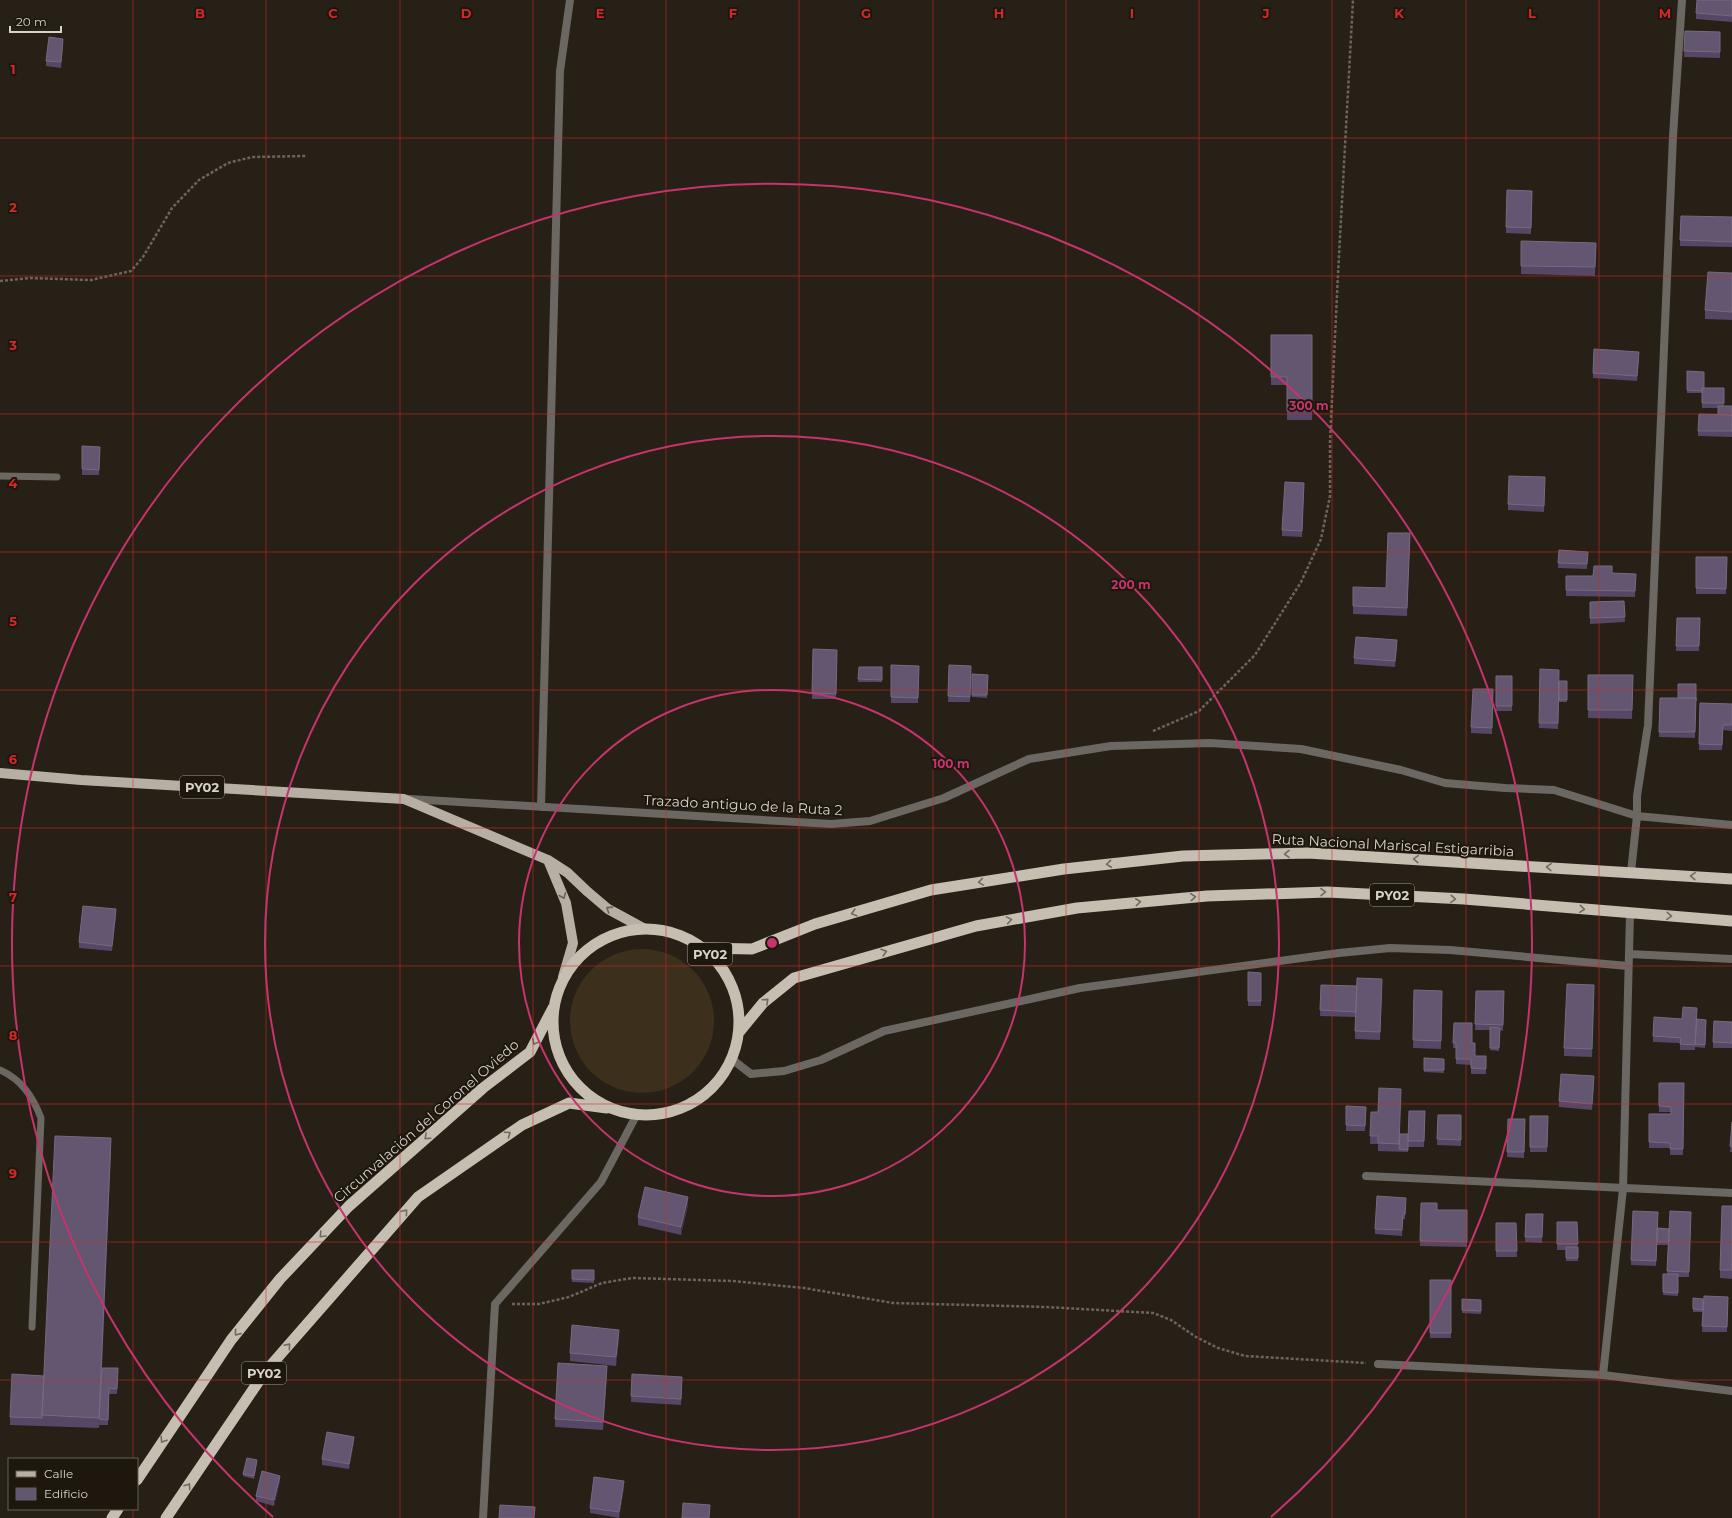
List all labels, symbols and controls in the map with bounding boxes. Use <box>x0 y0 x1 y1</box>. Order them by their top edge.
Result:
text: B <box>195 5 205 21</box>
text: C <box>328 5 338 21</box>
text: D <box>461 5 472 21</box>
text: E <box>596 5 605 21</box>
text: F <box>729 5 737 21</box>
text: G <box>861 5 871 21</box>
text: H <box>994 5 1004 21</box>
text: I <box>1130 5 1134 21</box>
text: J <box>1261 5 1270 21</box>
text: K <box>1394 5 1404 21</box>
text: L <box>1528 5 1536 21</box>
text: M <box>1659 5 1671 21</box>
scale bar <box>10 8 61 34</box>
text: 20 m <box>16 14 47 29</box>
text: 1 <box>10 61 16 77</box>
text: 2 <box>9 199 17 215</box>
text: 3 <box>8 337 17 353</box>
text: 300 m <box>1288 398 1329 413</box>
text: 4 <box>9 475 18 491</box>
text: 200 m <box>1111 577 1151 592</box>
text: 5 <box>9 613 17 629</box>
text: 6 <box>9 751 18 767</box>
text: 100 m <box>933 756 969 771</box>
road number: PY02 <box>180 776 224 798</box>
street label: Trazado antiguo de la Ruta 2 <box>643 791 843 819</box>
street label: Ruta Nacional Mariscal Estigarribia <box>1271 830 1515 860</box>
one-way arrow <box>1284 849 1290 858</box>
one-way arrow <box>1413 855 1419 864</box>
one-way arrow <box>1106 859 1112 868</box>
one-way arrow <box>1546 863 1552 872</box>
one-way arrow <box>1690 872 1696 881</box>
one-way arrow <box>977 877 984 886</box>
road number: PY02 <box>1370 884 1414 906</box>
one-way arrow <box>1320 888 1326 896</box>
text: 7 <box>9 889 17 905</box>
one-way arrow <box>558 891 566 899</box>
one-way arrow <box>1190 893 1196 902</box>
one-way arrow <box>1450 894 1456 903</box>
one-way arrow <box>1135 898 1141 907</box>
one-way arrow <box>1579 905 1585 914</box>
one-way arrow <box>607 907 614 914</box>
one-way arrow <box>851 908 858 917</box>
one-way arrow <box>1666 912 1672 921</box>
one-way arrow <box>1006 916 1012 925</box>
centre of rings <box>765 936 779 950</box>
road number: PY02 <box>688 943 732 965</box>
one-way arrow <box>880 949 887 957</box>
one-way arrow <box>761 999 769 1006</box>
text: 8 <box>9 1027 18 1043</box>
street label: Circunvalación del Coronel Oviedo <box>330 1035 523 1207</box>
one-way arrow <box>532 1038 540 1045</box>
one-way arrow <box>424 1132 432 1139</box>
one-way arrow <box>504 1132 511 1139</box>
text: 9 <box>9 1165 17 1181</box>
one-way arrow <box>400 1209 407 1217</box>
one-way arrow <box>320 1230 327 1237</box>
one-way arrow <box>235 1328 242 1335</box>
one-way arrow <box>283 1343 290 1350</box>
road number: PY02 <box>242 1362 286 1384</box>
one-way arrow <box>161 1435 168 1442</box>
legend <box>8 1458 138 1510</box>
text: Calle <box>44 1466 73 1481</box>
one-way arrow <box>183 1483 190 1490</box>
text: Edificio <box>44 1486 88 1501</box>

